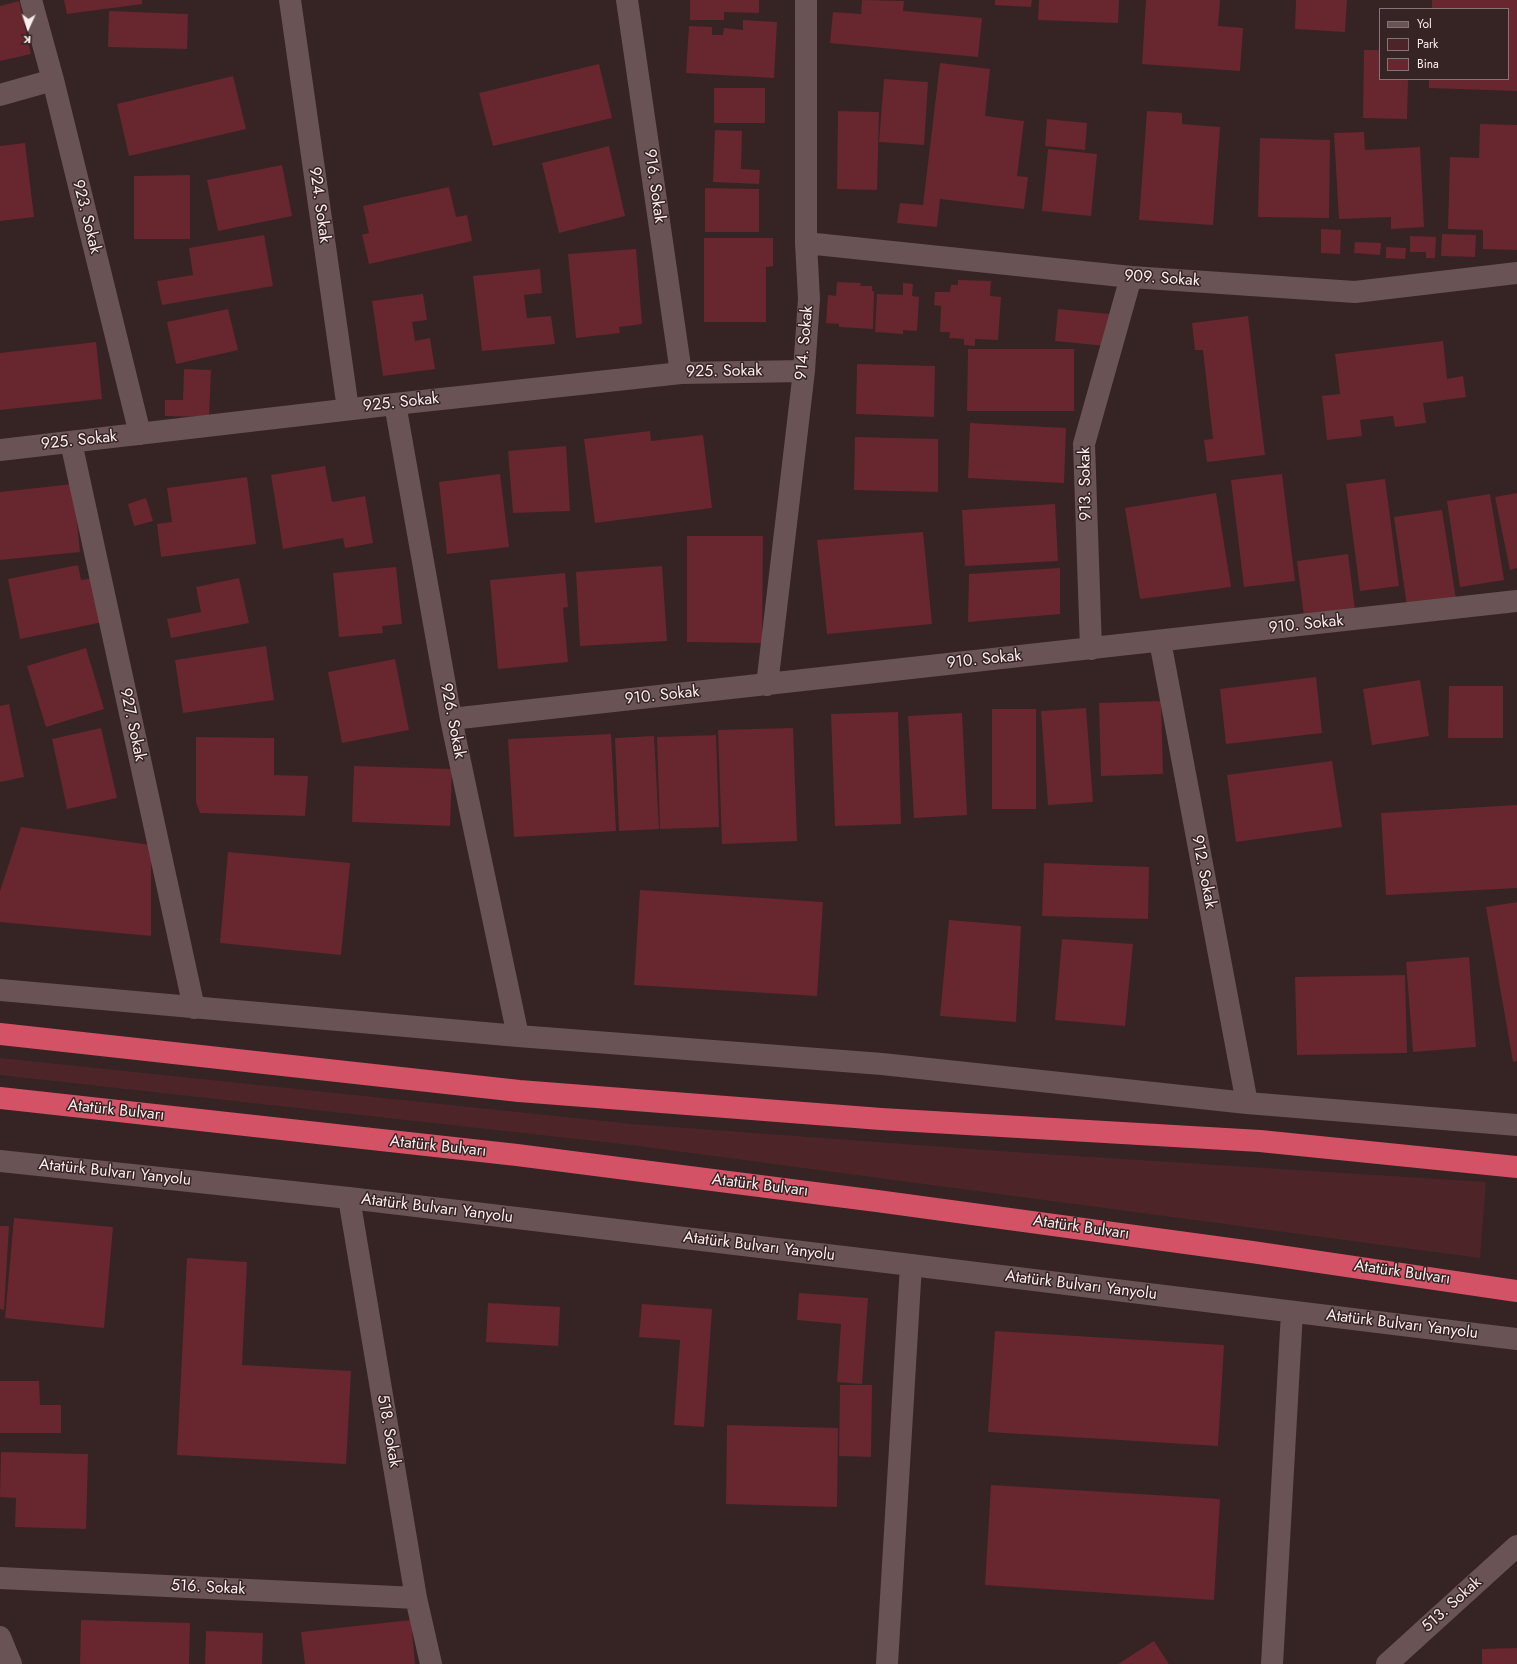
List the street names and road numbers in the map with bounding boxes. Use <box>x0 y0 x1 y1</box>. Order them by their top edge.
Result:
street label: 916. Sokak <box>639 148 669 224</box>
street label: 924. Sokak <box>304 166 334 244</box>
street label: 923. Sokak <box>68 178 104 256</box>
street label: 909. Sokak <box>1124 267 1200 291</box>
street label: 914. Sokak <box>792 305 818 381</box>
street label: 925. Sokak <box>686 362 762 382</box>
street label: 925. Sokak <box>362 389 440 417</box>
street label: 925. Sokak <box>40 427 118 455</box>
street label: 913. Sokak <box>1076 447 1096 521</box>
street label: 910. Sokak <box>1268 612 1344 638</box>
street label: 910. Sokak <box>946 647 1022 673</box>
street label: 926. Sokak <box>435 682 469 760</box>
street label: 910. Sokak <box>624 683 700 709</box>
street label: 927. Sokak <box>115 687 149 763</box>
street label: 912. Sokak <box>1186 834 1220 910</box>
street label: Atatürk Bulvarı <box>67 1096 165 1126</box>
street label: Atatürk Bulvarı <box>389 1132 487 1162</box>
street label: Atatürk Bulvarı Yanyolu <box>38 1155 192 1191</box>
street label: Atatürk Bulvarı <box>711 1171 809 1201</box>
street label: Atatürk Bulvarı Yanyolu <box>360 1190 514 1228</box>
street label: Atatürk Bulvarı <box>1032 1212 1130 1244</box>
street label: Atatürk Bulvarı Yanyolu <box>682 1228 836 1266</box>
street label: Atatürk Bulvarı <box>1353 1257 1451 1289</box>
street label: Atatürk Bulvarı Yanyolu <box>1004 1267 1158 1305</box>
street label: Atatürk Bulvarı Yanyolu <box>1325 1306 1479 1344</box>
street label: 518. Sokak <box>372 1393 404 1469</box>
street label: 513. Sokak <box>1418 1573 1486 1637</box>
street label: 516. Sokak <box>170 1576 246 1600</box>

